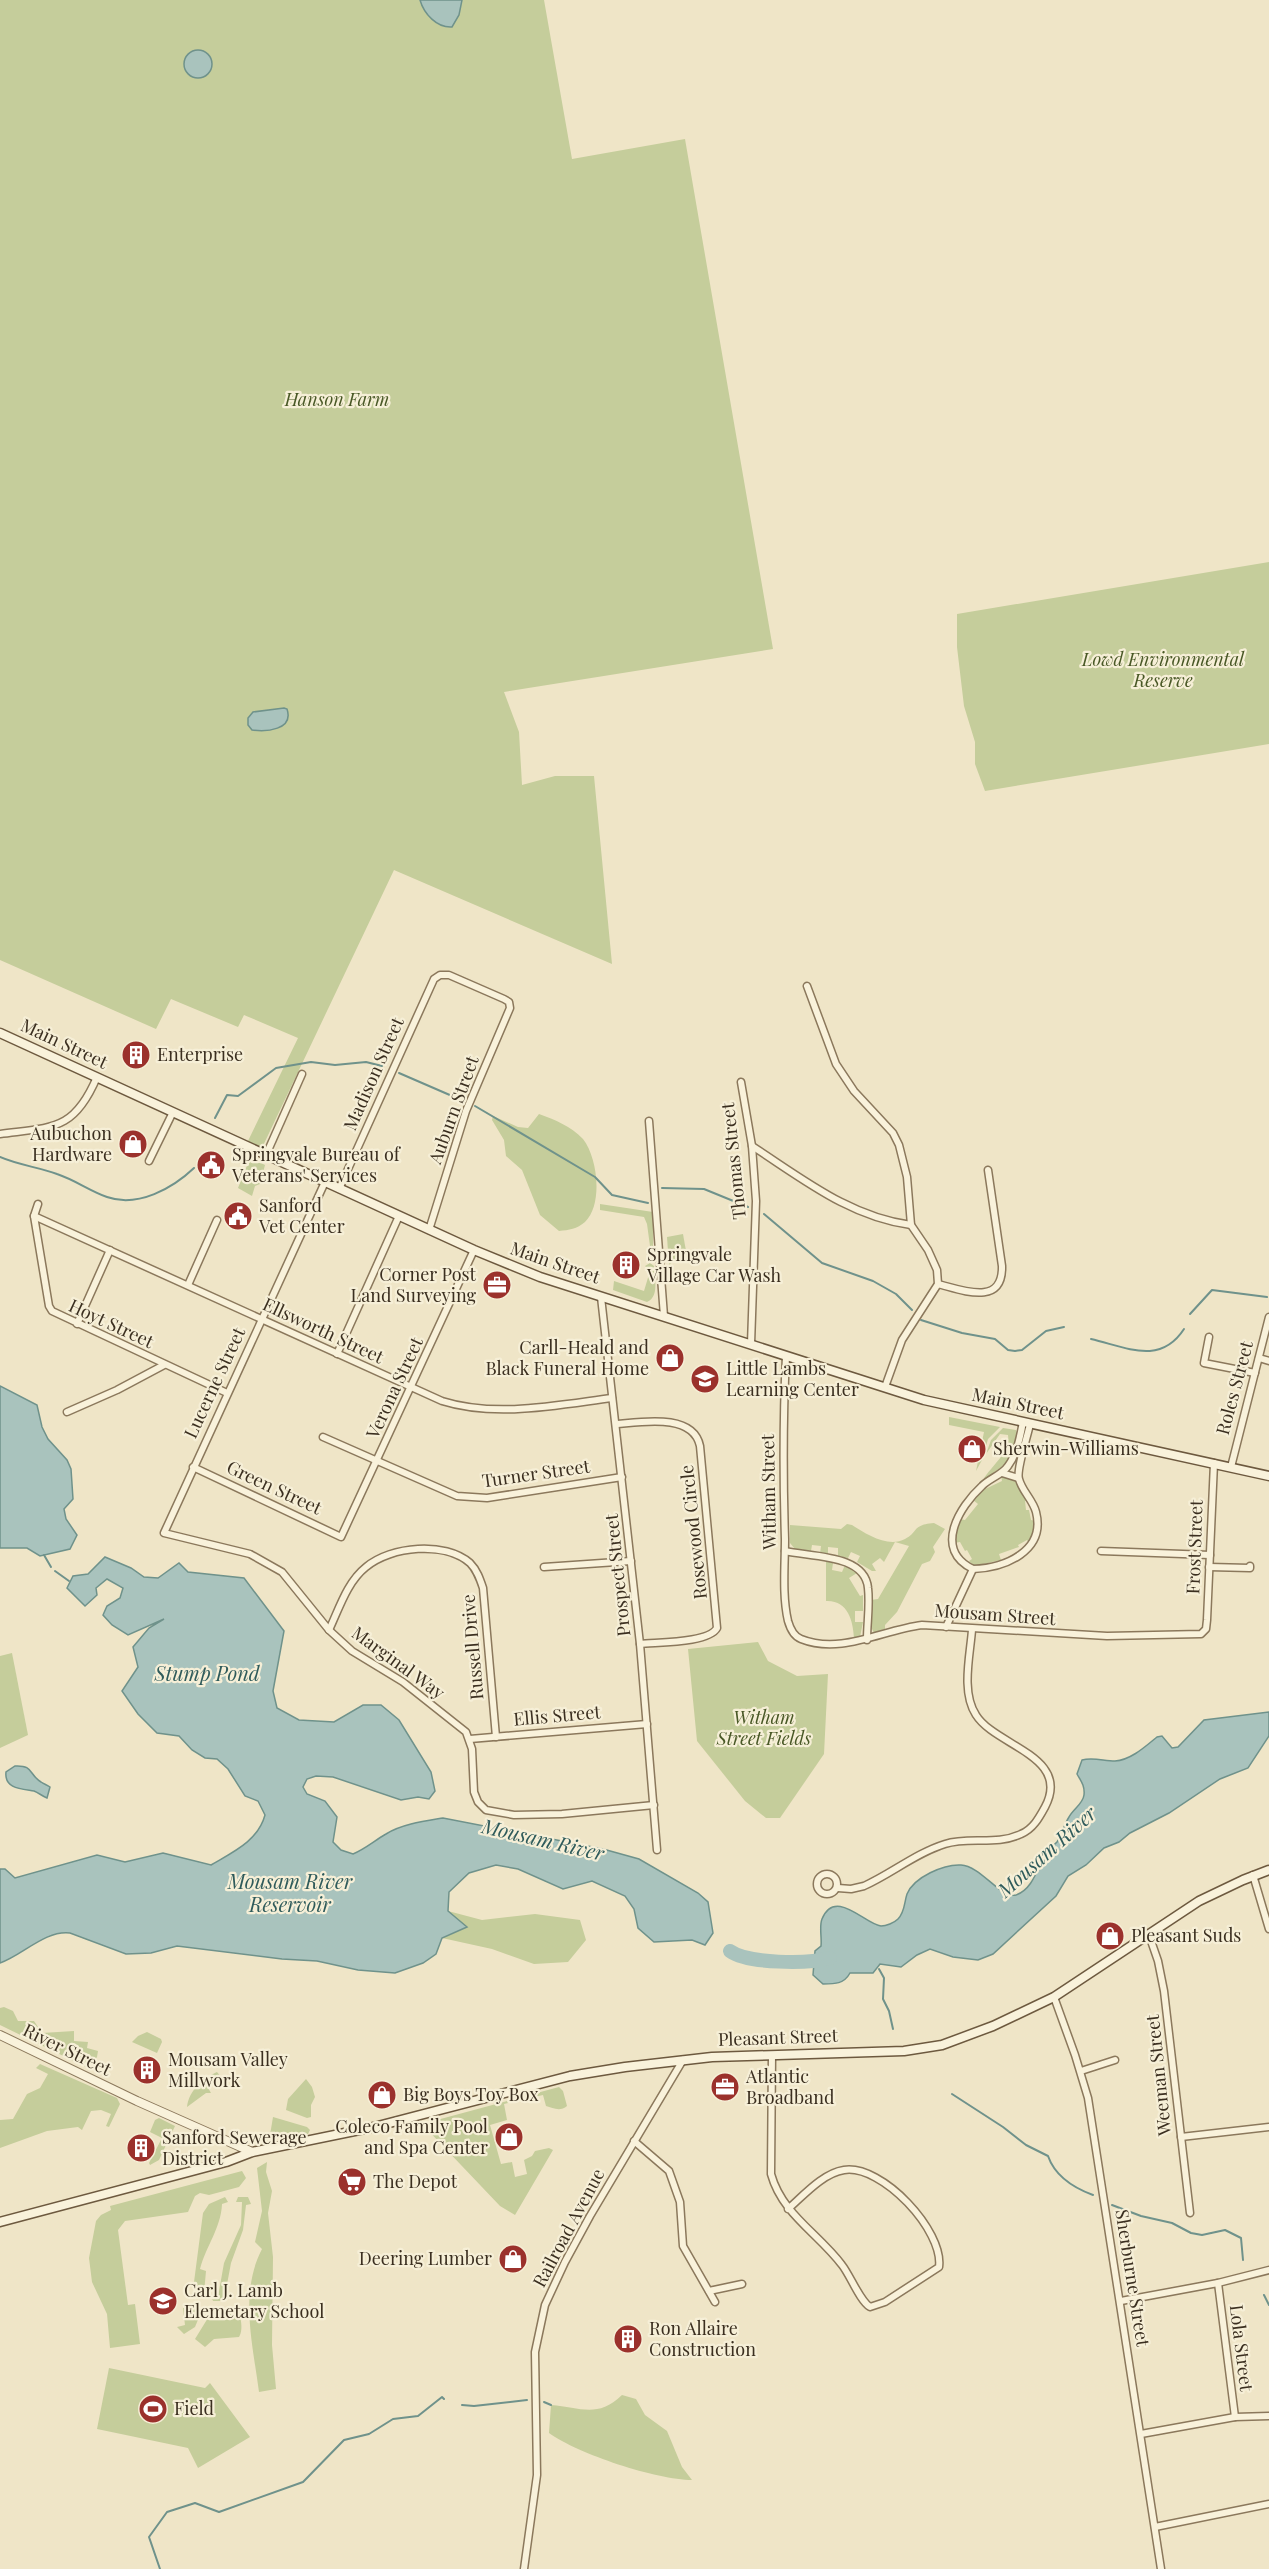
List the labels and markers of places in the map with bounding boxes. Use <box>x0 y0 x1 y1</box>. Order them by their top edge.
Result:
building icon: Enterprise <box>120 1039 152 1071</box>
place label: Enterprise <box>157 1042 243 1066</box>
place label: Aubuchon Hardware <box>29 1121 112 1166</box>
shop icon: Aubuchon Hardware <box>117 1128 149 1160</box>
place label: Springvale Bureau of Veterans' Services <box>231 1142 402 1187</box>
public building icon: Springvale Bureau of Veterans' Services <box>195 1149 227 1181</box>
place label: Sanford Vet Center <box>258 1193 345 1238</box>
public building icon: Sanford Vet Center <box>222 1200 254 1232</box>
place label: Springvale Village Car Wash <box>646 1242 782 1287</box>
building icon: Springvale Village Car Wash <box>610 1249 642 1281</box>
place label: Corner Post Land Surveying <box>351 1262 477 1307</box>
office icon: Corner Post Land Surveying <box>481 1269 513 1301</box>
place label: Carll-Heald and Black Funeral Home <box>486 1335 650 1380</box>
shop icon: Carll-Heald and Black Funeral Home <box>654 1342 686 1374</box>
place label: Little Lambs Learning Center <box>726 1356 859 1401</box>
school or university icon: Little Lambs Learning Center <box>689 1363 721 1395</box>
shop icon: Sherwin-Williams <box>956 1433 988 1465</box>
place label: Sherwin-Williams <box>993 1436 1139 1460</box>
shop icon: Pleasant Suds <box>1094 1920 1126 1952</box>
place label: Pleasant Suds <box>1131 1923 1241 1947</box>
place label: Mousam Valley Millwork <box>168 2047 288 2092</box>
building icon: Mousam Valley Millwork <box>131 2054 163 2086</box>
place label: Atlantic Broadband <box>745 2064 835 2109</box>
office icon: Atlantic Broadband <box>709 2071 741 2103</box>
shop icon: Big Boys Toy Box <box>366 2079 398 2111</box>
place label: Big Boys Toy Box <box>403 2082 539 2106</box>
place label: Coleco Family Pool and Spa Center <box>335 2114 488 2159</box>
shop icon: Coleco Family Pool and Spa Center <box>493 2121 525 2153</box>
place label: Sanford Sewerage District <box>162 2125 307 2170</box>
building icon: Sanford Sewerage District <box>125 2132 157 2164</box>
supermarket icon: The Depot <box>336 2166 368 2198</box>
place label: The Depot <box>373 2169 458 2193</box>
shop icon: Deering Lumber <box>497 2243 529 2275</box>
place label: Deering Lumber <box>359 2246 492 2270</box>
place label: Carl J. Lamb Elemetary School <box>184 2278 324 2323</box>
school or university icon: Carl J. Lamb Elemetary School <box>147 2285 179 2317</box>
place label: Ron Allaire Construction <box>649 2316 756 2361</box>
building icon: Ron Allaire Construction <box>612 2323 644 2355</box>
sports icon: Field <box>137 2393 169 2425</box>
place label: Field <box>174 2396 215 2420</box>

